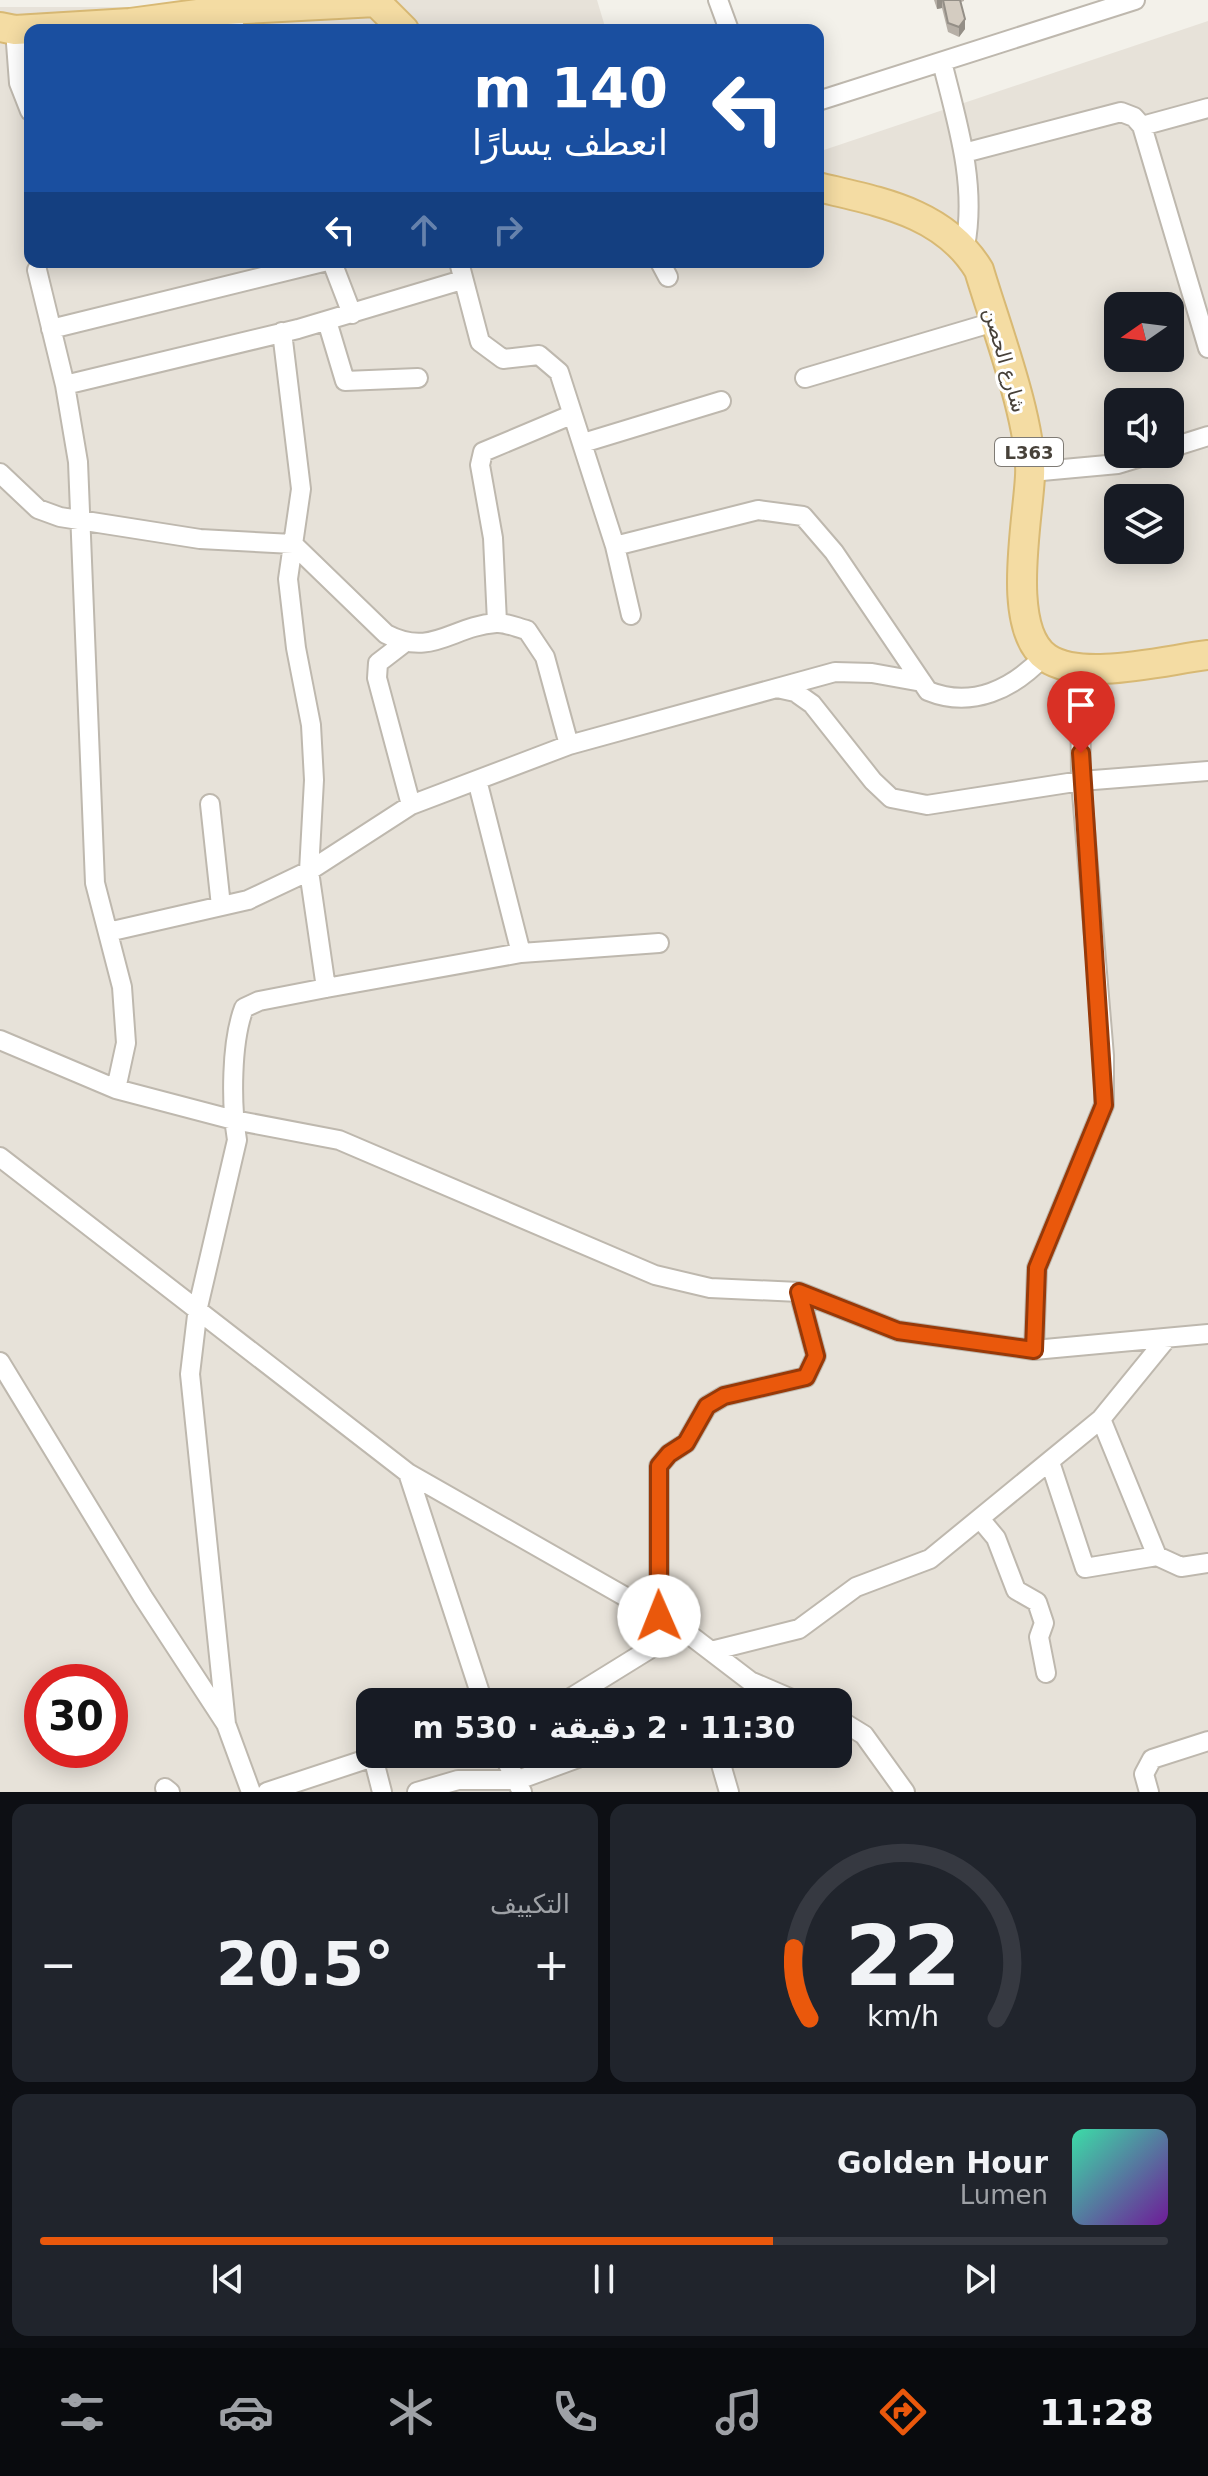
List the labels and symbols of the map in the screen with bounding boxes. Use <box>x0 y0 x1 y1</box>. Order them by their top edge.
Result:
north arrow <box>1104 292 1184 372</box>
street label: شارع الحصن <box>979 305 1031 415</box>
road number: L363 <box>995 438 1063 466</box>
pin <box>1047 671 1115 753</box>
position arrow <box>617 1574 701 1658</box>
speed limit sign: 30 <box>24 1664 128 1768</box>

